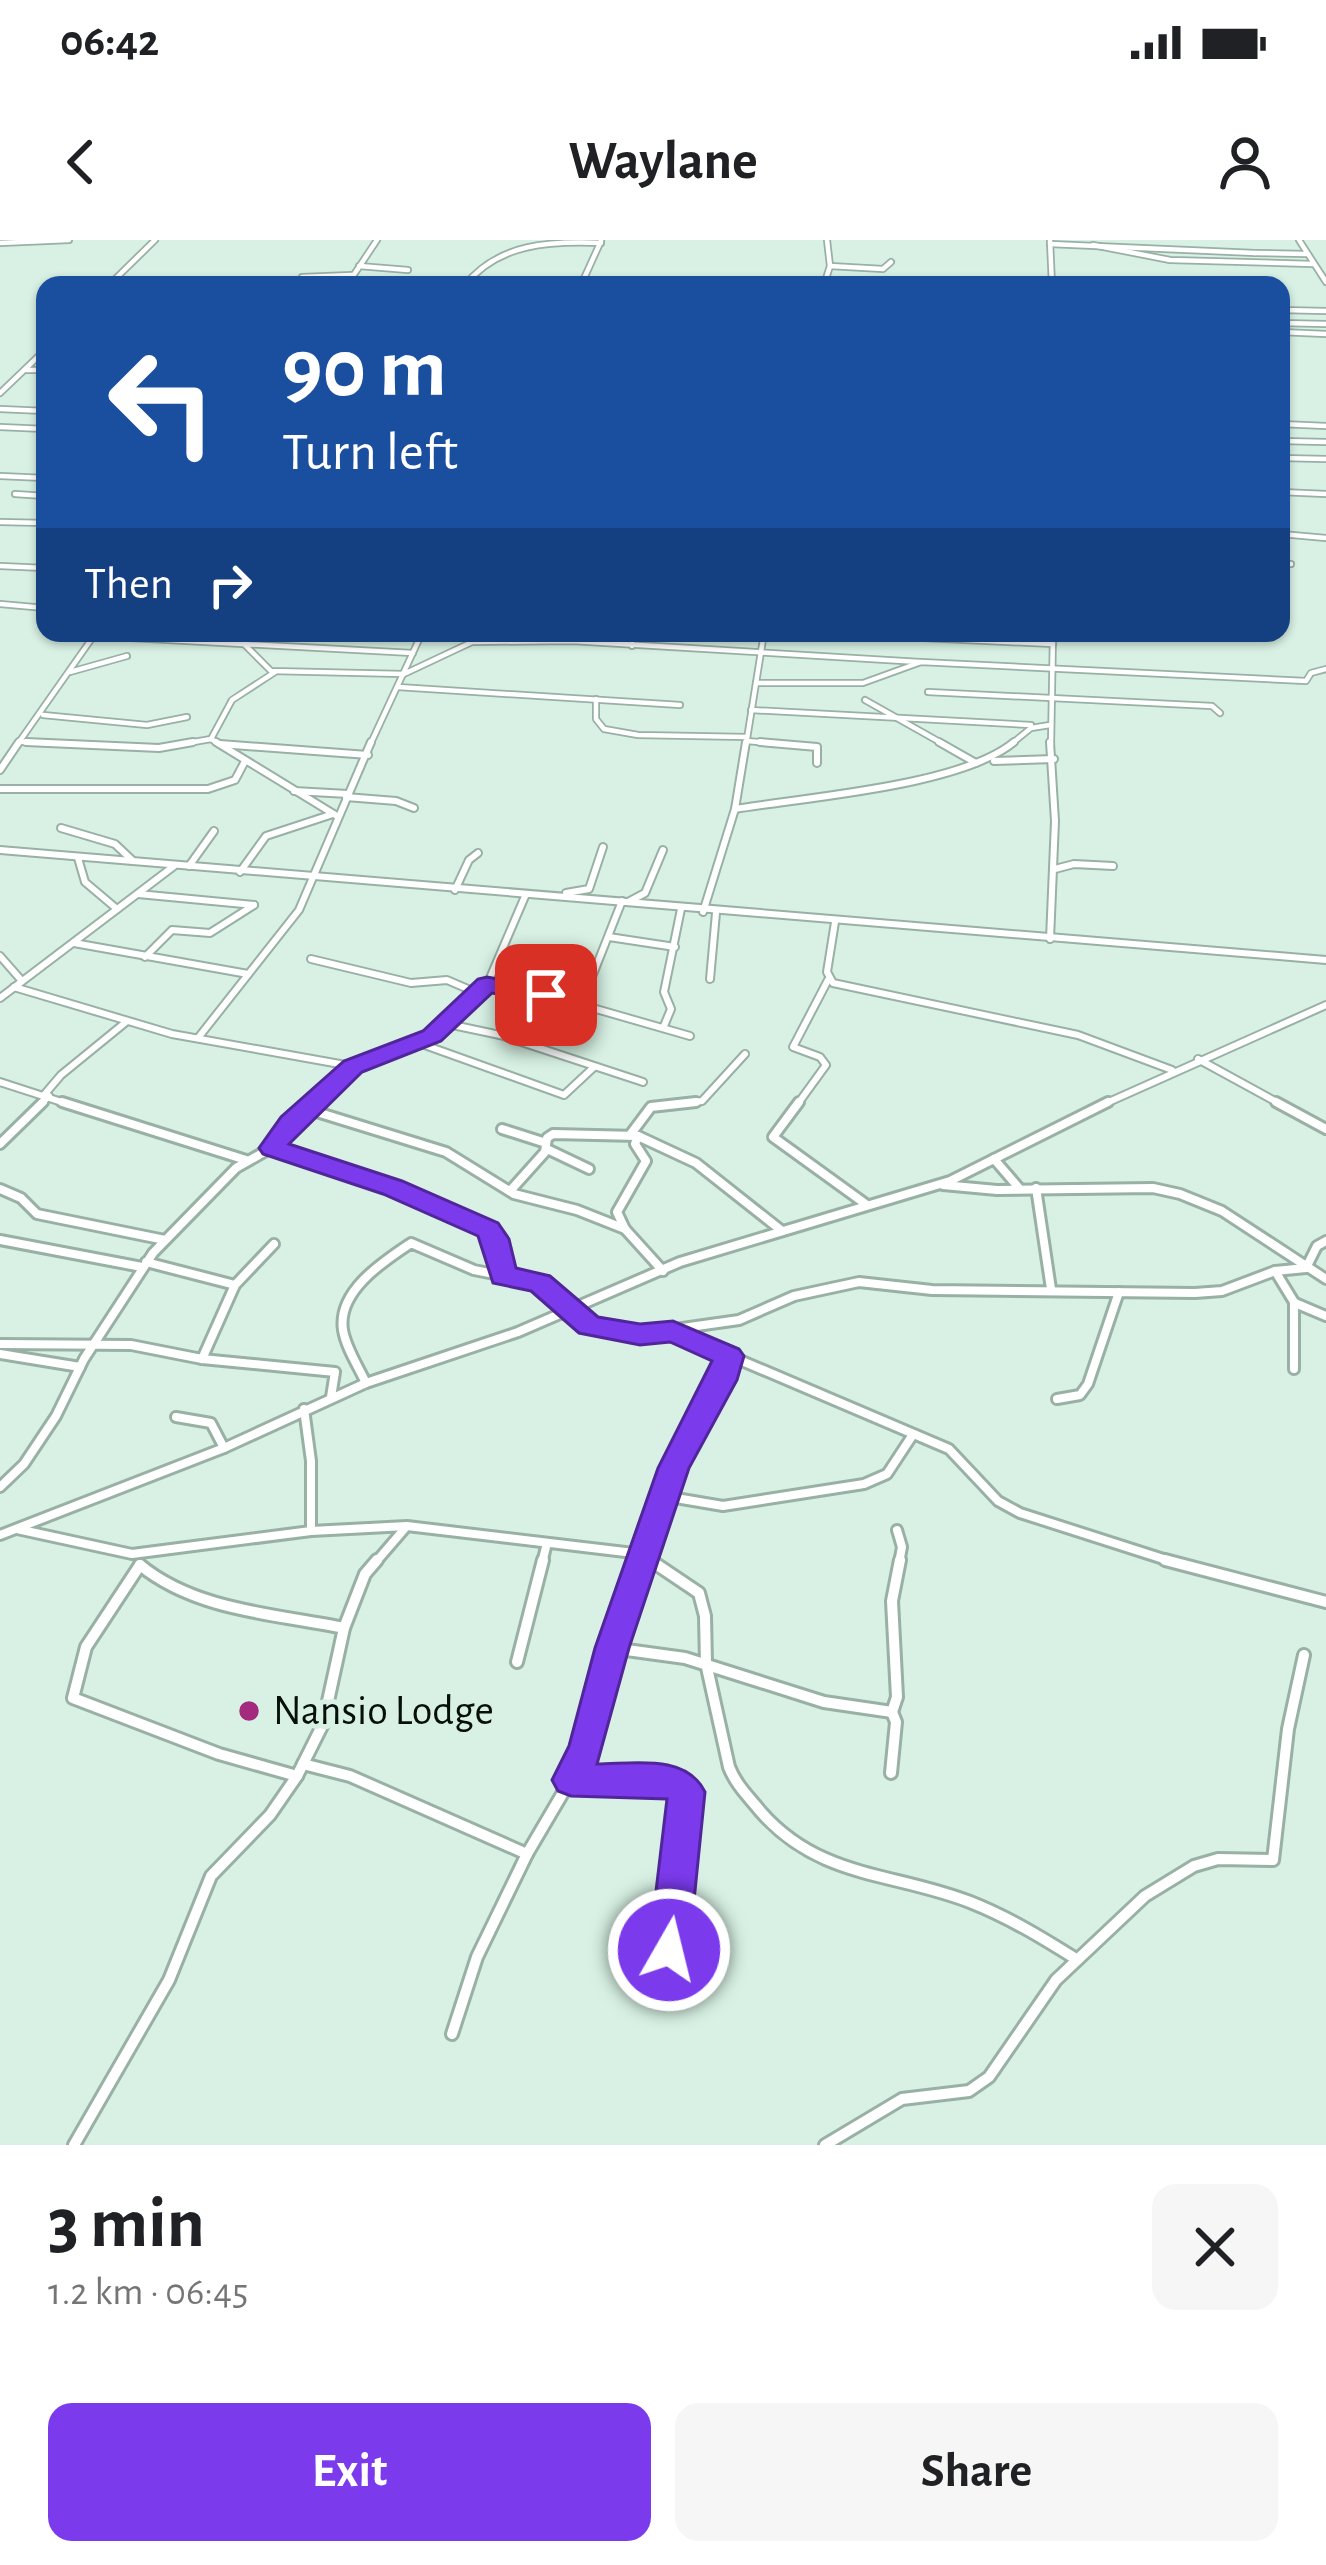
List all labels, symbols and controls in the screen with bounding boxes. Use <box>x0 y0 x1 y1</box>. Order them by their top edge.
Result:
text: 06:42 <box>60 19 159 64</box>
icon: back <box>48 129 114 195</box>
icon: person <box>1212 129 1278 195</box>
text: Waylane <box>568 135 758 189</box>
icon: left <box>84 324 240 480</box>
text: 90 m <box>282 328 447 412</box>
text: Turn left <box>282 426 458 480</box>
icon: right <box>197 552 263 618</box>
text: Then <box>84 562 173 607</box>
pin <box>495 944 597 1046</box>
icon: arrive <box>513 962 579 1028</box>
place label: Nansio Lodge <box>273 1690 494 1732</box>
marker: Nansio Lodge <box>236 1698 262 1724</box>
position arrow <box>606 1887 732 2013</box>
button: close <box>1152 2184 1278 2310</box>
text: 3 min <box>48 2188 205 2260</box>
text: 1.2 km · 06:45 <box>48 2273 248 2312</box>
button: Exit <box>48 2403 651 2541</box>
button: Share <box>675 2403 1278 2541</box>

